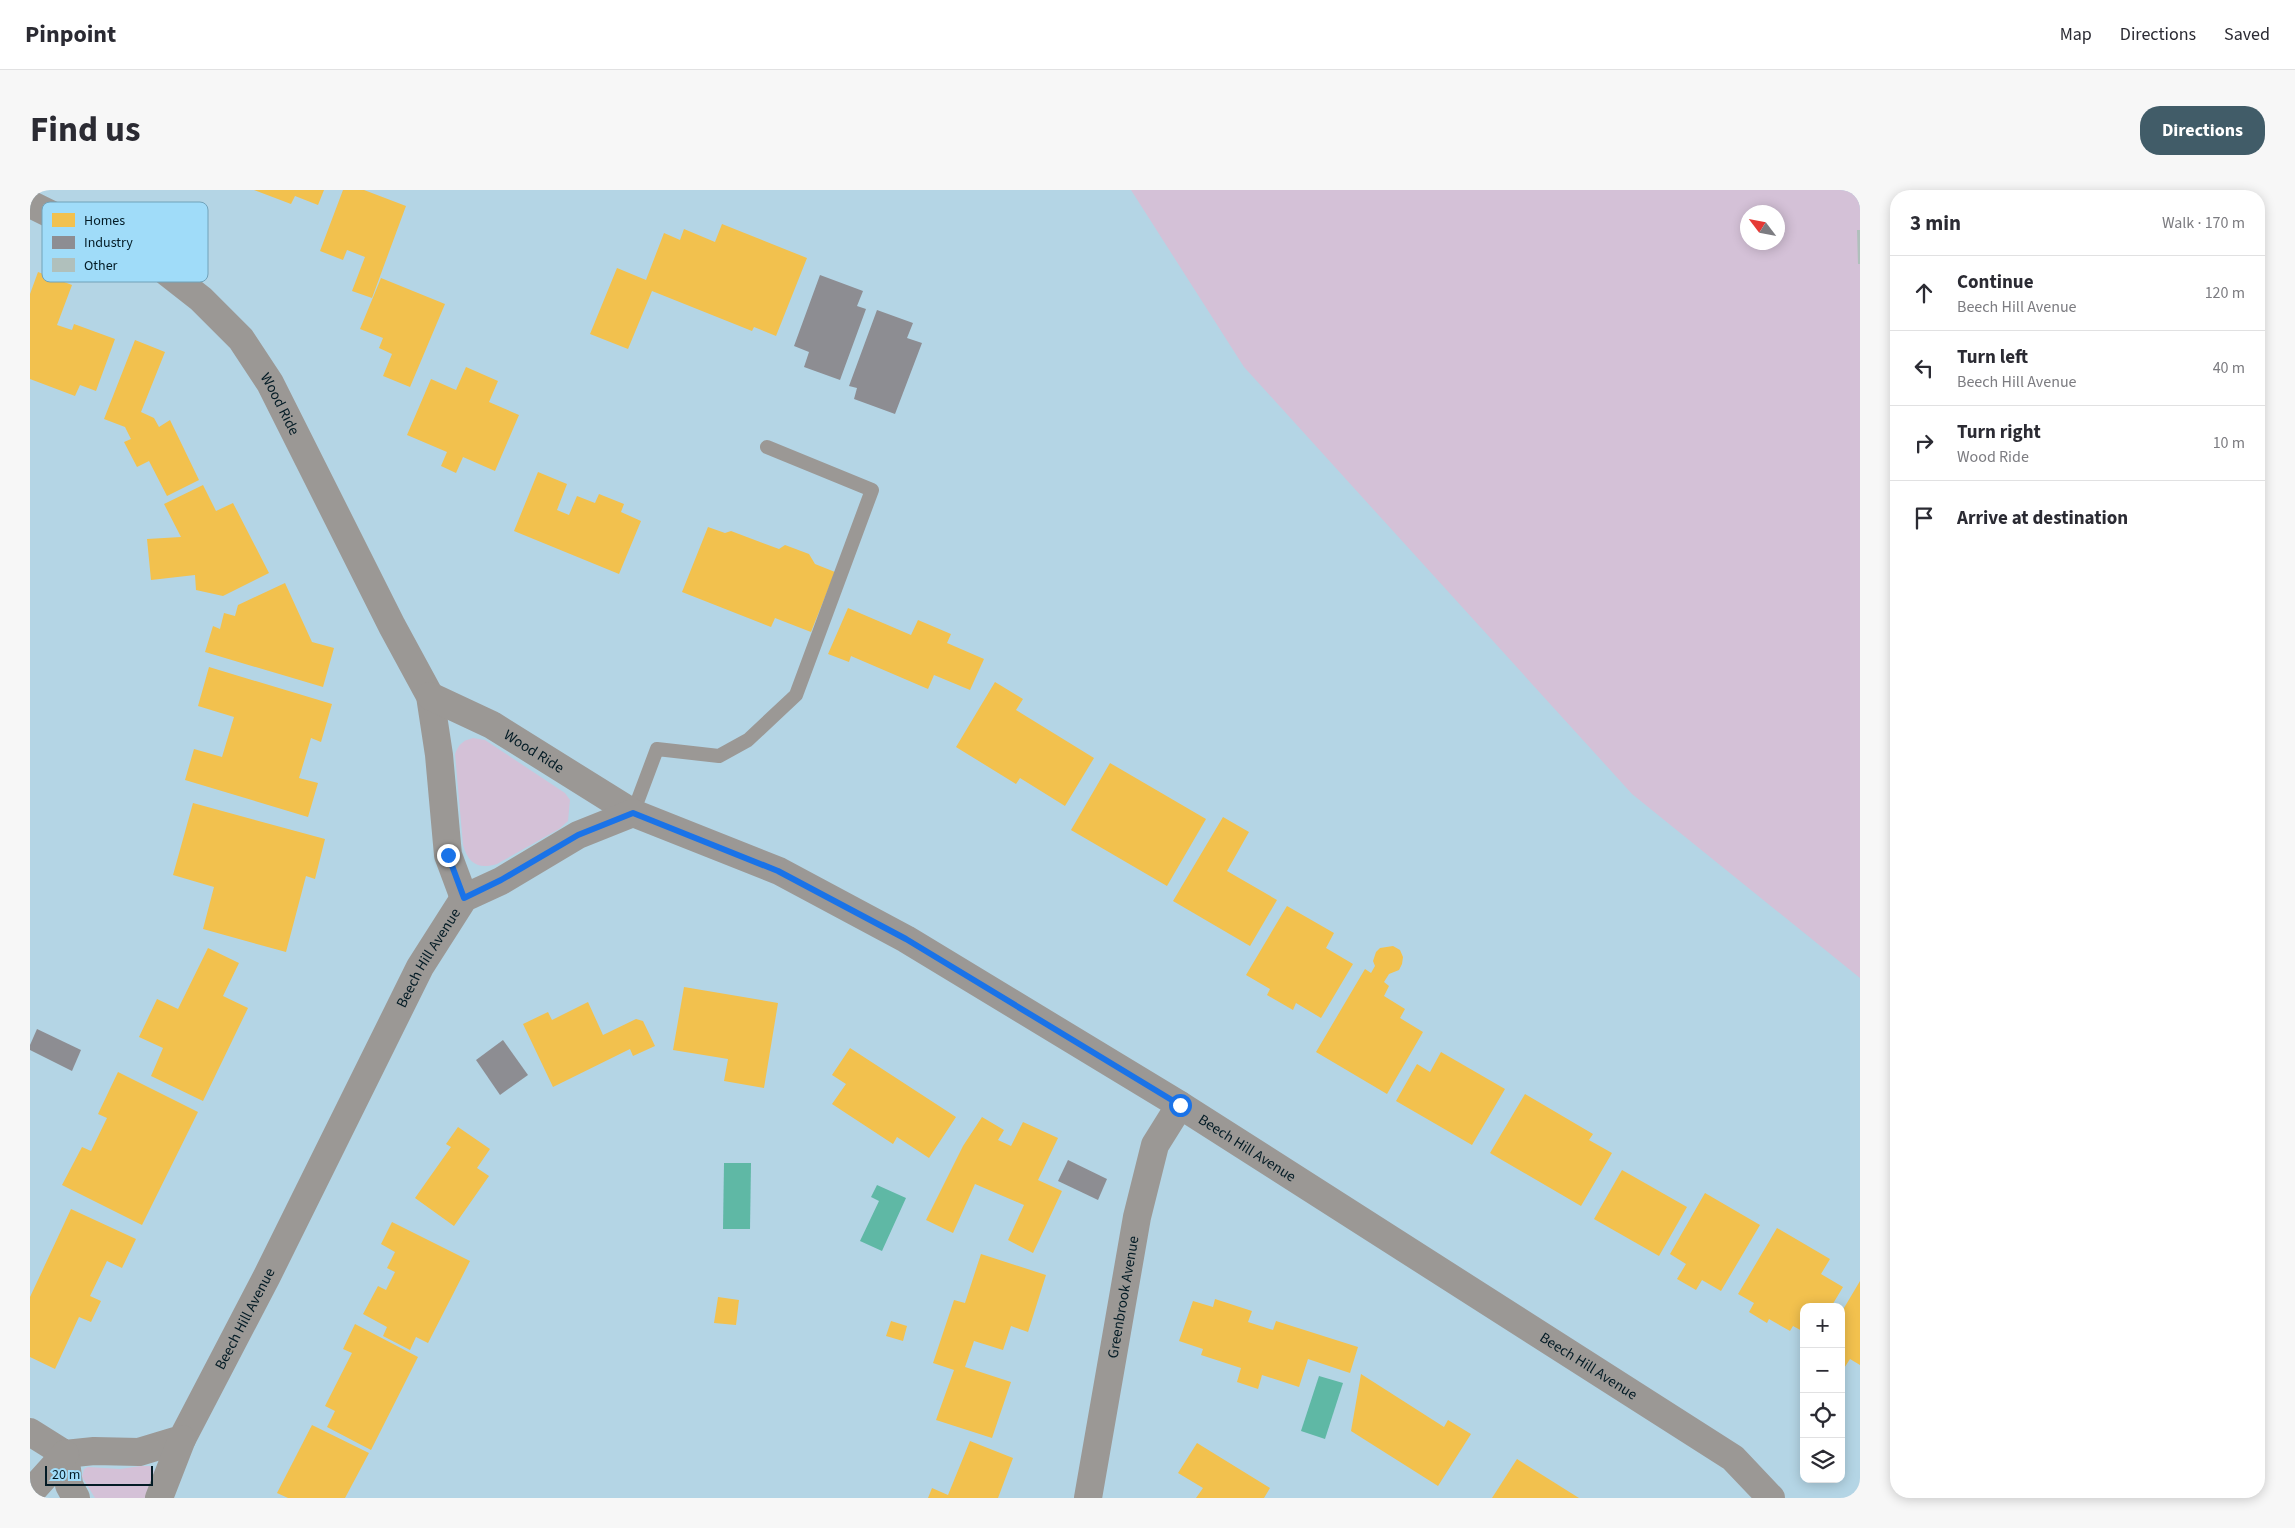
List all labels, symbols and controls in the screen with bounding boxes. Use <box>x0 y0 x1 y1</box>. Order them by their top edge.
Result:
text: Pinpoint <box>25 17 116 52</box>
text: Map <box>2060 22 2092 47</box>
text: Directions <box>2120 22 2196 47</box>
text: Saved <box>2224 22 2270 47</box>
text: Find us <box>30 105 140 155</box>
button: Directions <box>2140 106 2265 155</box>
legend <box>42 202 208 282</box>
north arrow <box>1740 205 1785 250</box>
text: 3 min <box>1910 208 1961 238</box>
text: Homes <box>84 211 125 231</box>
text: Walk · 170 m <box>2162 212 2245 234</box>
text: Industry <box>84 233 133 253</box>
text: Other <box>84 256 118 276</box>
text: Continue <box>1957 269 2034 296</box>
icon: ahead <box>1910 279 1938 307</box>
text: 120 m <box>2205 282 2245 304</box>
text: Beech Hill Avenue <box>1957 296 2077 318</box>
text: Turn left <box>1957 344 2028 371</box>
icon: left <box>1910 354 1938 382</box>
text: 40 m <box>2213 357 2245 379</box>
street label: Wood Ride <box>256 369 305 439</box>
text: Beech Hill Avenue <box>1957 371 2077 393</box>
text: Turn right <box>1957 419 2041 446</box>
icon: right <box>1910 429 1938 457</box>
text: 10 m <box>2213 432 2245 454</box>
text: Wood Ride <box>1957 446 2029 468</box>
icon: arrive <box>1910 504 1938 532</box>
text: Arrive at destination <box>1957 505 2128 532</box>
street label: Wood Ride <box>500 724 568 778</box>
route end <box>437 844 460 867</box>
street label: Beech Hill Avenue <box>391 904 465 1011</box>
route start <box>1169 1094 1192 1117</box>
street label: Beech Hill Avenue <box>1194 1109 1300 1187</box>
street label: Greenbrook Avenue <box>1102 1234 1144 1360</box>
street label: Beech Hill Avenue <box>209 1264 280 1373</box>
map controls <box>1800 1303 1845 1483</box>
button: + <box>1800 1303 1845 1348</box>
street label: Beech Hill Avenue <box>1536 1327 1642 1405</box>
button: − <box>1800 1348 1845 1393</box>
button: locate <box>1800 1393 1845 1438</box>
button: layers <box>1800 1438 1845 1483</box>
scale bar <box>45 1463 152 1486</box>
text: 20 m <box>52 1465 80 1485</box>

